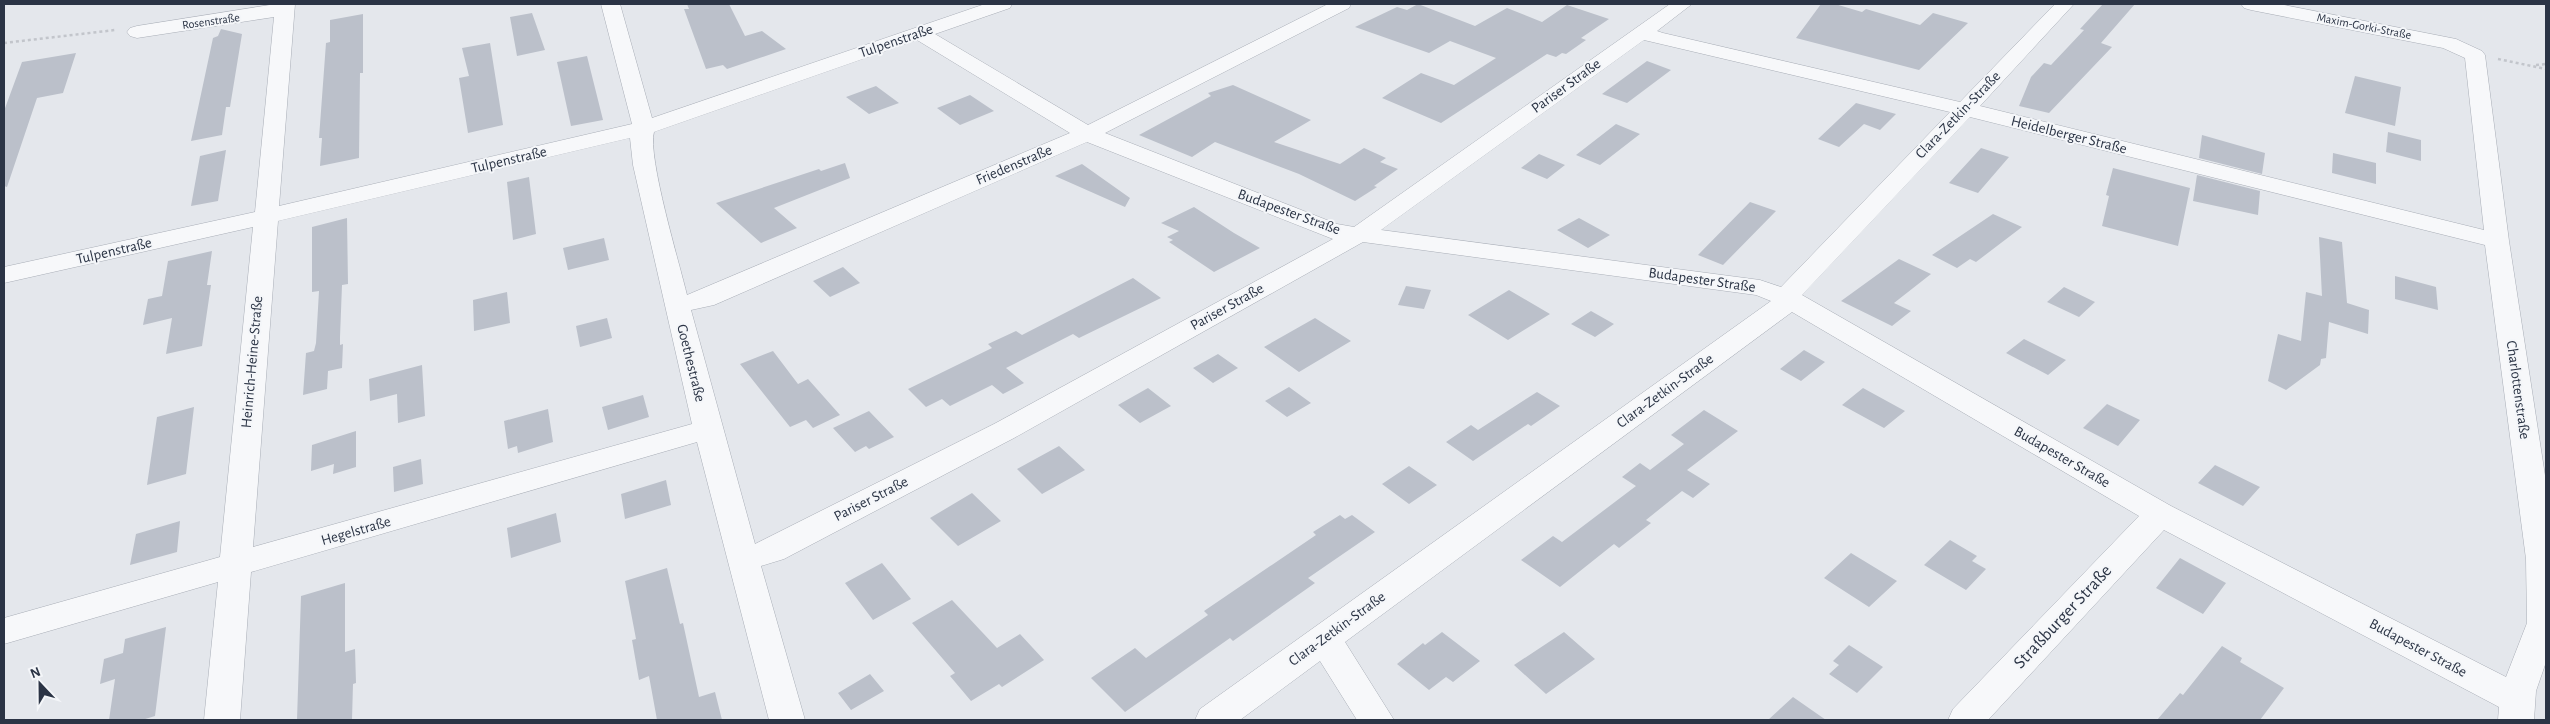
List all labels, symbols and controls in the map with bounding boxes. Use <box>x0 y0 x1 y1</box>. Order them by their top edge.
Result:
street label: Rosenstraße <box>181 11 241 31</box>
street label: Maxim-Gorki-Straße <box>2316 11 2412 41</box>
street label: Tulpenstraße <box>857 21 935 61</box>
street label: Pariser Straße <box>1529 56 1603 116</box>
street label: Clara-Zetkin-Straße <box>1913 68 2003 162</box>
street label: Heidelberger Straße <box>2010 113 2128 157</box>
street label: Friedenstraße <box>974 142 1054 188</box>
street label: Tulpenstraße <box>470 144 548 176</box>
street label: Budapester Straße <box>1236 186 1342 238</box>
street label: Tulpenstraße <box>75 235 153 267</box>
street label: Budapester Straße <box>1647 265 1757 295</box>
street label: Pariser Straße <box>1188 281 1266 333</box>
street label: Heinrich-Heine-Straße <box>239 295 265 429</box>
street label: Goethestraße <box>674 323 708 404</box>
street label: Charlottenstraße <box>2504 340 2532 440</box>
street label: Clara-Zetkin-Straße <box>1614 351 1716 431</box>
street label: Budapester Straße <box>2011 423 2113 491</box>
street label: Pariser Straße <box>831 474 911 524</box>
street label: Hegelstraße <box>319 514 393 548</box>
street label: Straßburger Straße <box>2011 562 2115 672</box>
street label: Clara-Zetkin-Straße <box>1286 589 1388 669</box>
street label: Budapester Straße <box>2367 616 2469 680</box>
north arrow <box>15 659 65 709</box>
text: N <box>28 665 43 681</box>

